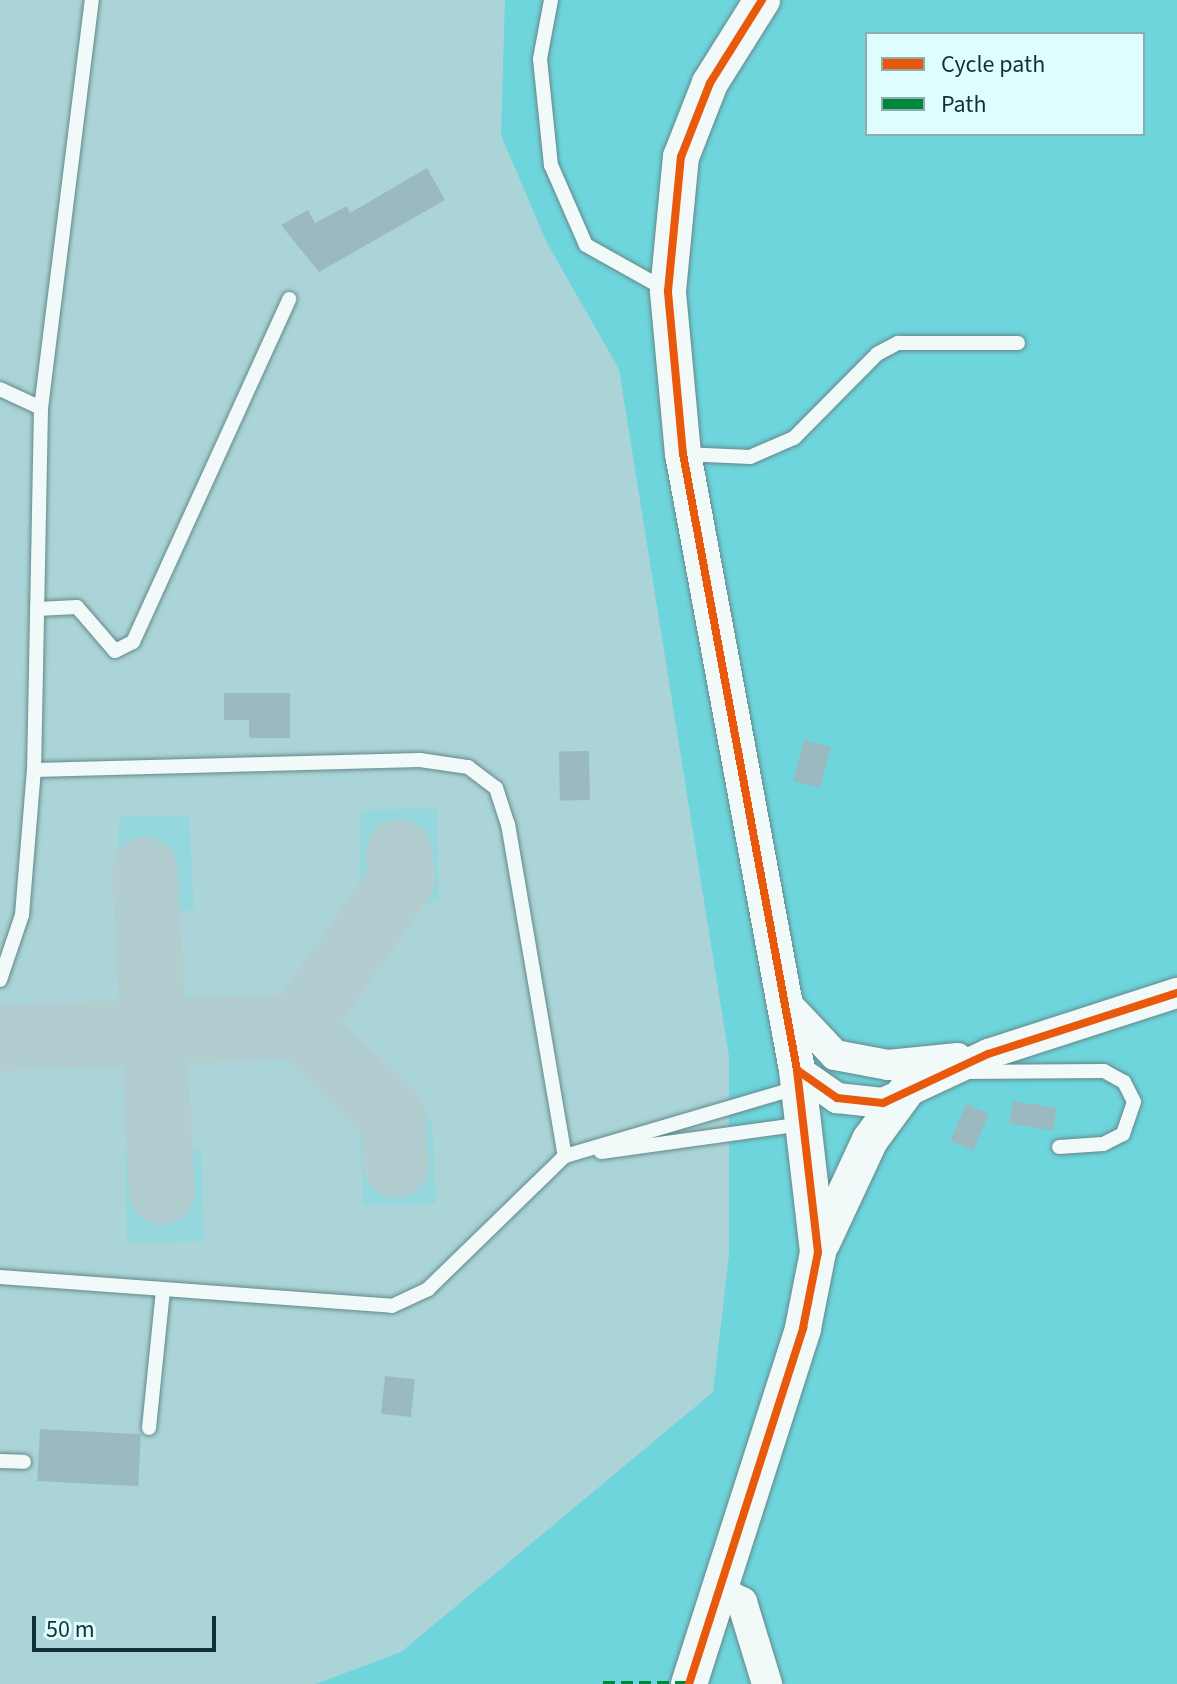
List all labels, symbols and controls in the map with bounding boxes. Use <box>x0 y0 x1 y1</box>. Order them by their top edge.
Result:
legend <box>865 32 1145 136</box>
text: Cycle path <box>941 47 1045 82</box>
text: Path <box>941 87 987 122</box>
scale bar <box>36 1600 220 1650</box>
text: 50 m <box>46 1612 95 1647</box>

